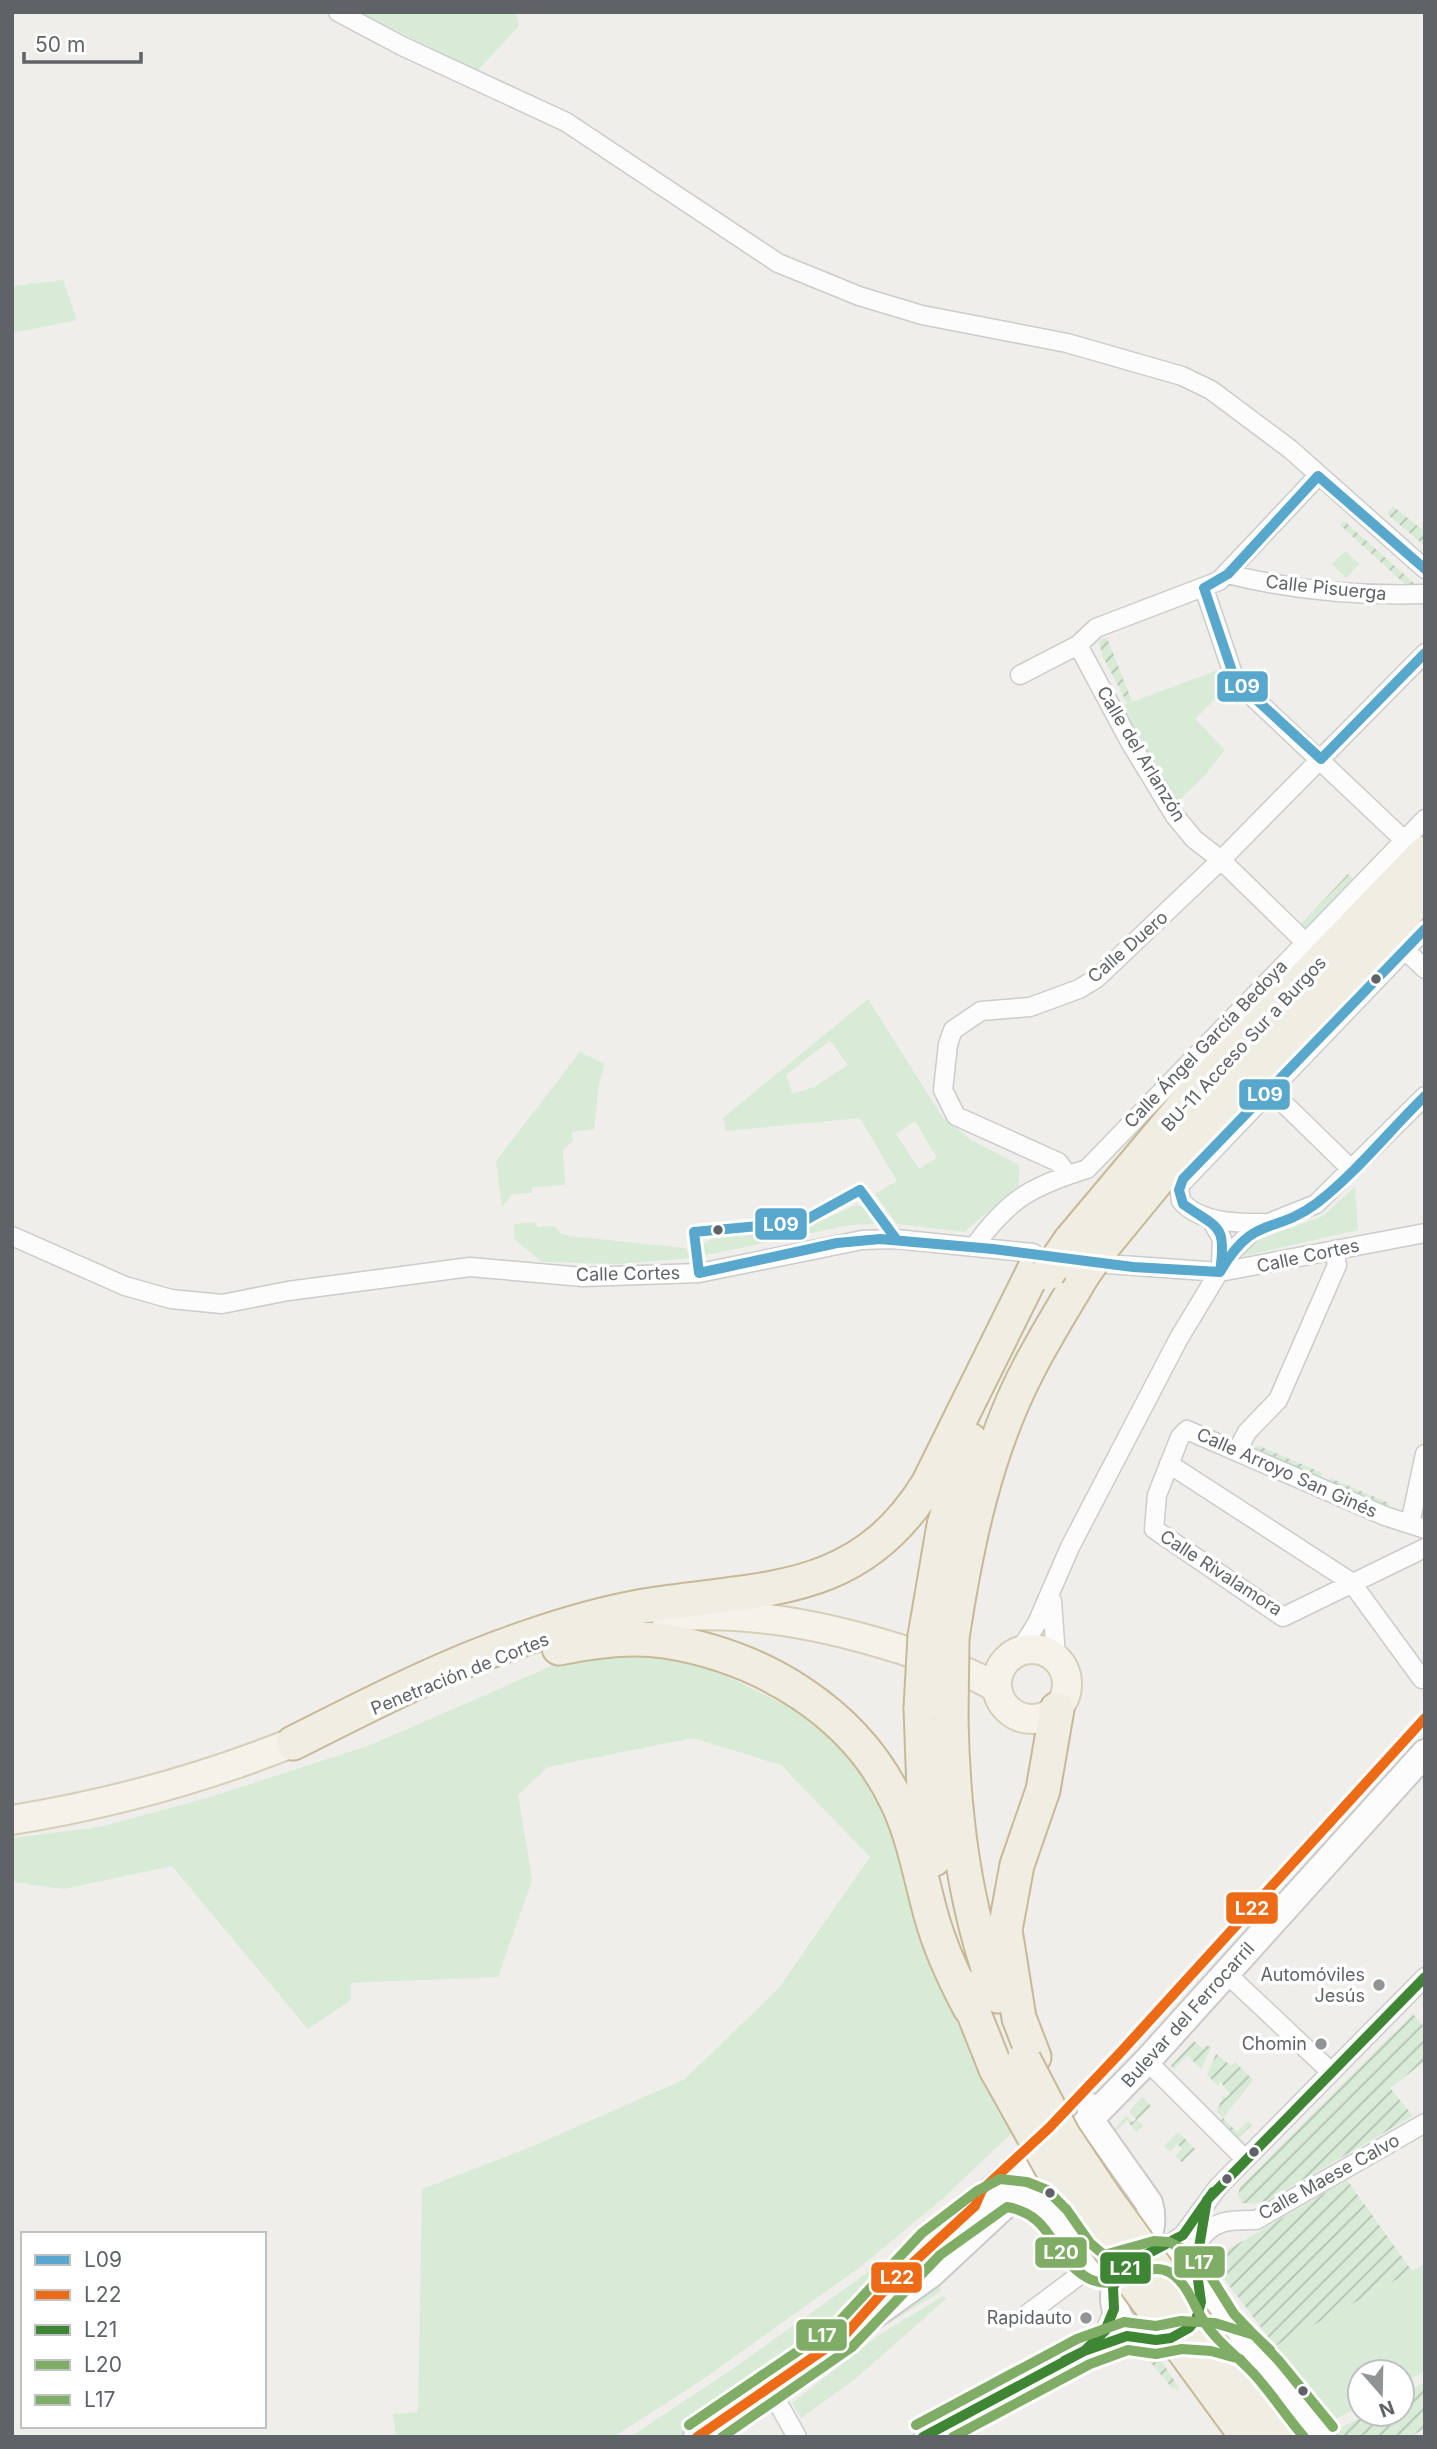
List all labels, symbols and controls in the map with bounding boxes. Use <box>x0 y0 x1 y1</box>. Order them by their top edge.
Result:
scale bar <box>24 21 142 65</box>
text: 50 m <box>35 32 85 57</box>
street label: Calle Pisuerga <box>1264 571 1388 604</box>
line badge: L09 <box>1216 670 1269 703</box>
text: L09 <box>1224 675 1260 698</box>
street label: Calle del Arlanzón <box>1093 682 1190 825</box>
street label: Calle Duero <box>1083 906 1172 987</box>
street label: BU-11 Acceso Sur a Burgos <box>1157 952 1330 1135</box>
street label: Calle Ángel García Bedoya <box>1119 955 1291 1132</box>
unlabelled marker <box>1369 972 1383 986</box>
line badge: L09 <box>1238 1078 1291 1111</box>
text: L09 <box>1247 1083 1283 1106</box>
line badge: L09 <box>754 1207 808 1241</box>
text: L09 <box>763 1213 799 1236</box>
unlabelled marker <box>711 1223 725 1237</box>
street label: Calle Cortes <box>1255 1234 1361 1277</box>
street label: Calle Cortes <box>576 1262 680 1285</box>
street label: Calle Arroyo San Ginés <box>1194 1423 1381 1522</box>
street label: Calle Rivalamora <box>1156 1525 1286 1620</box>
street label: Penetración de Cortes <box>368 1628 552 1719</box>
line badge: L22 <box>1225 1891 1279 1925</box>
text: L22 <box>1235 1897 1269 1920</box>
street label: Bulevar del Ferrocarril <box>1117 1938 1258 2092</box>
place label: Automóviles Jesús <box>1260 1964 1365 2006</box>
marker: Automóviles Jesús <box>1371 1977 1387 1993</box>
place label: Chomin <box>1242 2033 1307 2054</box>
marker: Chomin <box>1313 2036 1329 2052</box>
street label: Calle Maese Calvo <box>1255 2129 1403 2224</box>
unlabelled marker <box>1247 2145 1261 2159</box>
unlabelled marker <box>1220 2172 1234 2186</box>
unlabelled marker <box>1043 2186 1057 2200</box>
legend <box>21 2232 266 2428</box>
line badge: L20 <box>1034 2236 1088 2269</box>
text: L20 <box>1043 2241 1079 2264</box>
line badge: L17 <box>1173 2245 1226 2279</box>
text: L09 <box>84 2247 122 2272</box>
line badge: L21 <box>1099 2251 1152 2285</box>
text: L17 <box>1184 2251 1214 2274</box>
text: L21 <box>1110 2257 1140 2280</box>
line badge: L22 <box>870 2261 923 2294</box>
text: L22 <box>880 2266 914 2289</box>
text: L22 <box>84 2282 122 2307</box>
place label: Rapidauto <box>987 2307 1072 2328</box>
marker: Rapidauto <box>1078 2310 1094 2326</box>
text: L21 <box>84 2317 117 2342</box>
line badge: L17 <box>795 2318 848 2352</box>
text: L17 <box>807 2324 837 2347</box>
text: L20 <box>84 2352 122 2377</box>
north arrow <box>1346 2358 1416 2428</box>
unlabelled marker <box>1296 2384 1310 2398</box>
text: L17 <box>84 2387 115 2412</box>
text: N <box>1376 2395 1397 2422</box>

